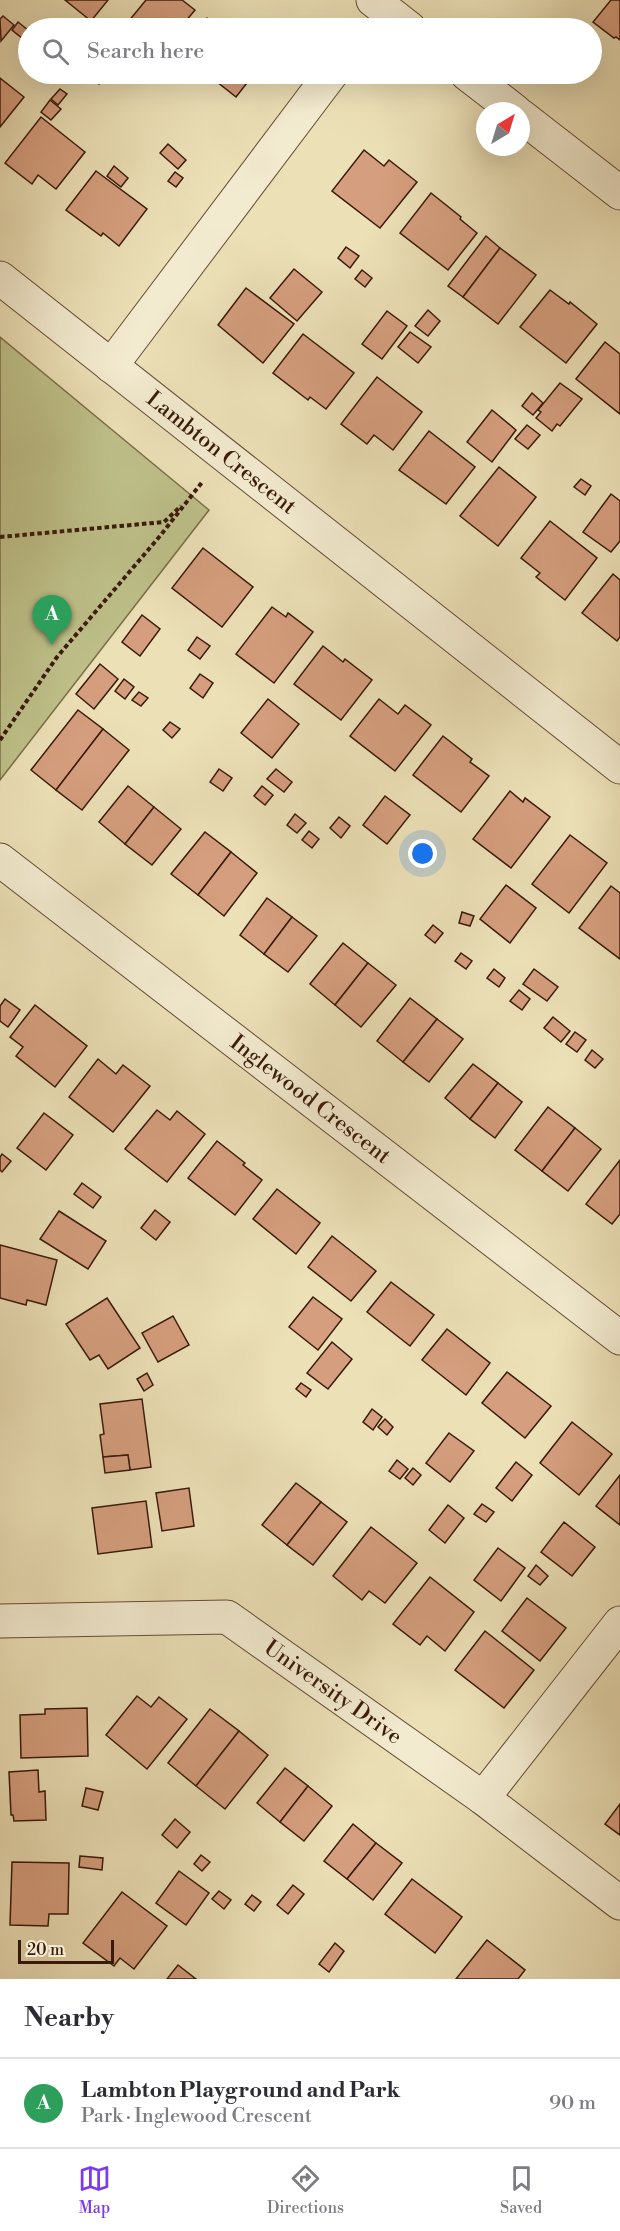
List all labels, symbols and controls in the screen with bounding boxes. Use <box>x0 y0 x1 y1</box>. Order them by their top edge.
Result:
search box <box>18 18 602 84</box>
icon: search <box>39 35 72 68</box>
text: Search here <box>87 38 204 65</box>
north arrow <box>476 102 530 156</box>
street label: Lambton Crescent <box>141 385 302 520</box>
pin: A <box>32 596 72 645</box>
your location <box>408 839 437 868</box>
street label: Inglewood Crescent <box>225 1029 396 1170</box>
street label: University Drive <box>259 1634 407 1750</box>
scale bar <box>18 1937 114 1964</box>
text: 20 m <box>27 1940 64 1960</box>
text: Nearby <box>24 2002 114 2034</box>
text: Lambton Playground and Park <box>81 2077 400 2104</box>
text: A <box>36 2091 51 2116</box>
text: 90 m <box>549 2091 596 2116</box>
text: Park · Inglewood Crescent <box>81 2104 312 2129</box>
tab: Map <box>78 2162 111 2218</box>
tab: Directions <box>267 2162 344 2218</box>
tab: Saved <box>500 2162 542 2218</box>

